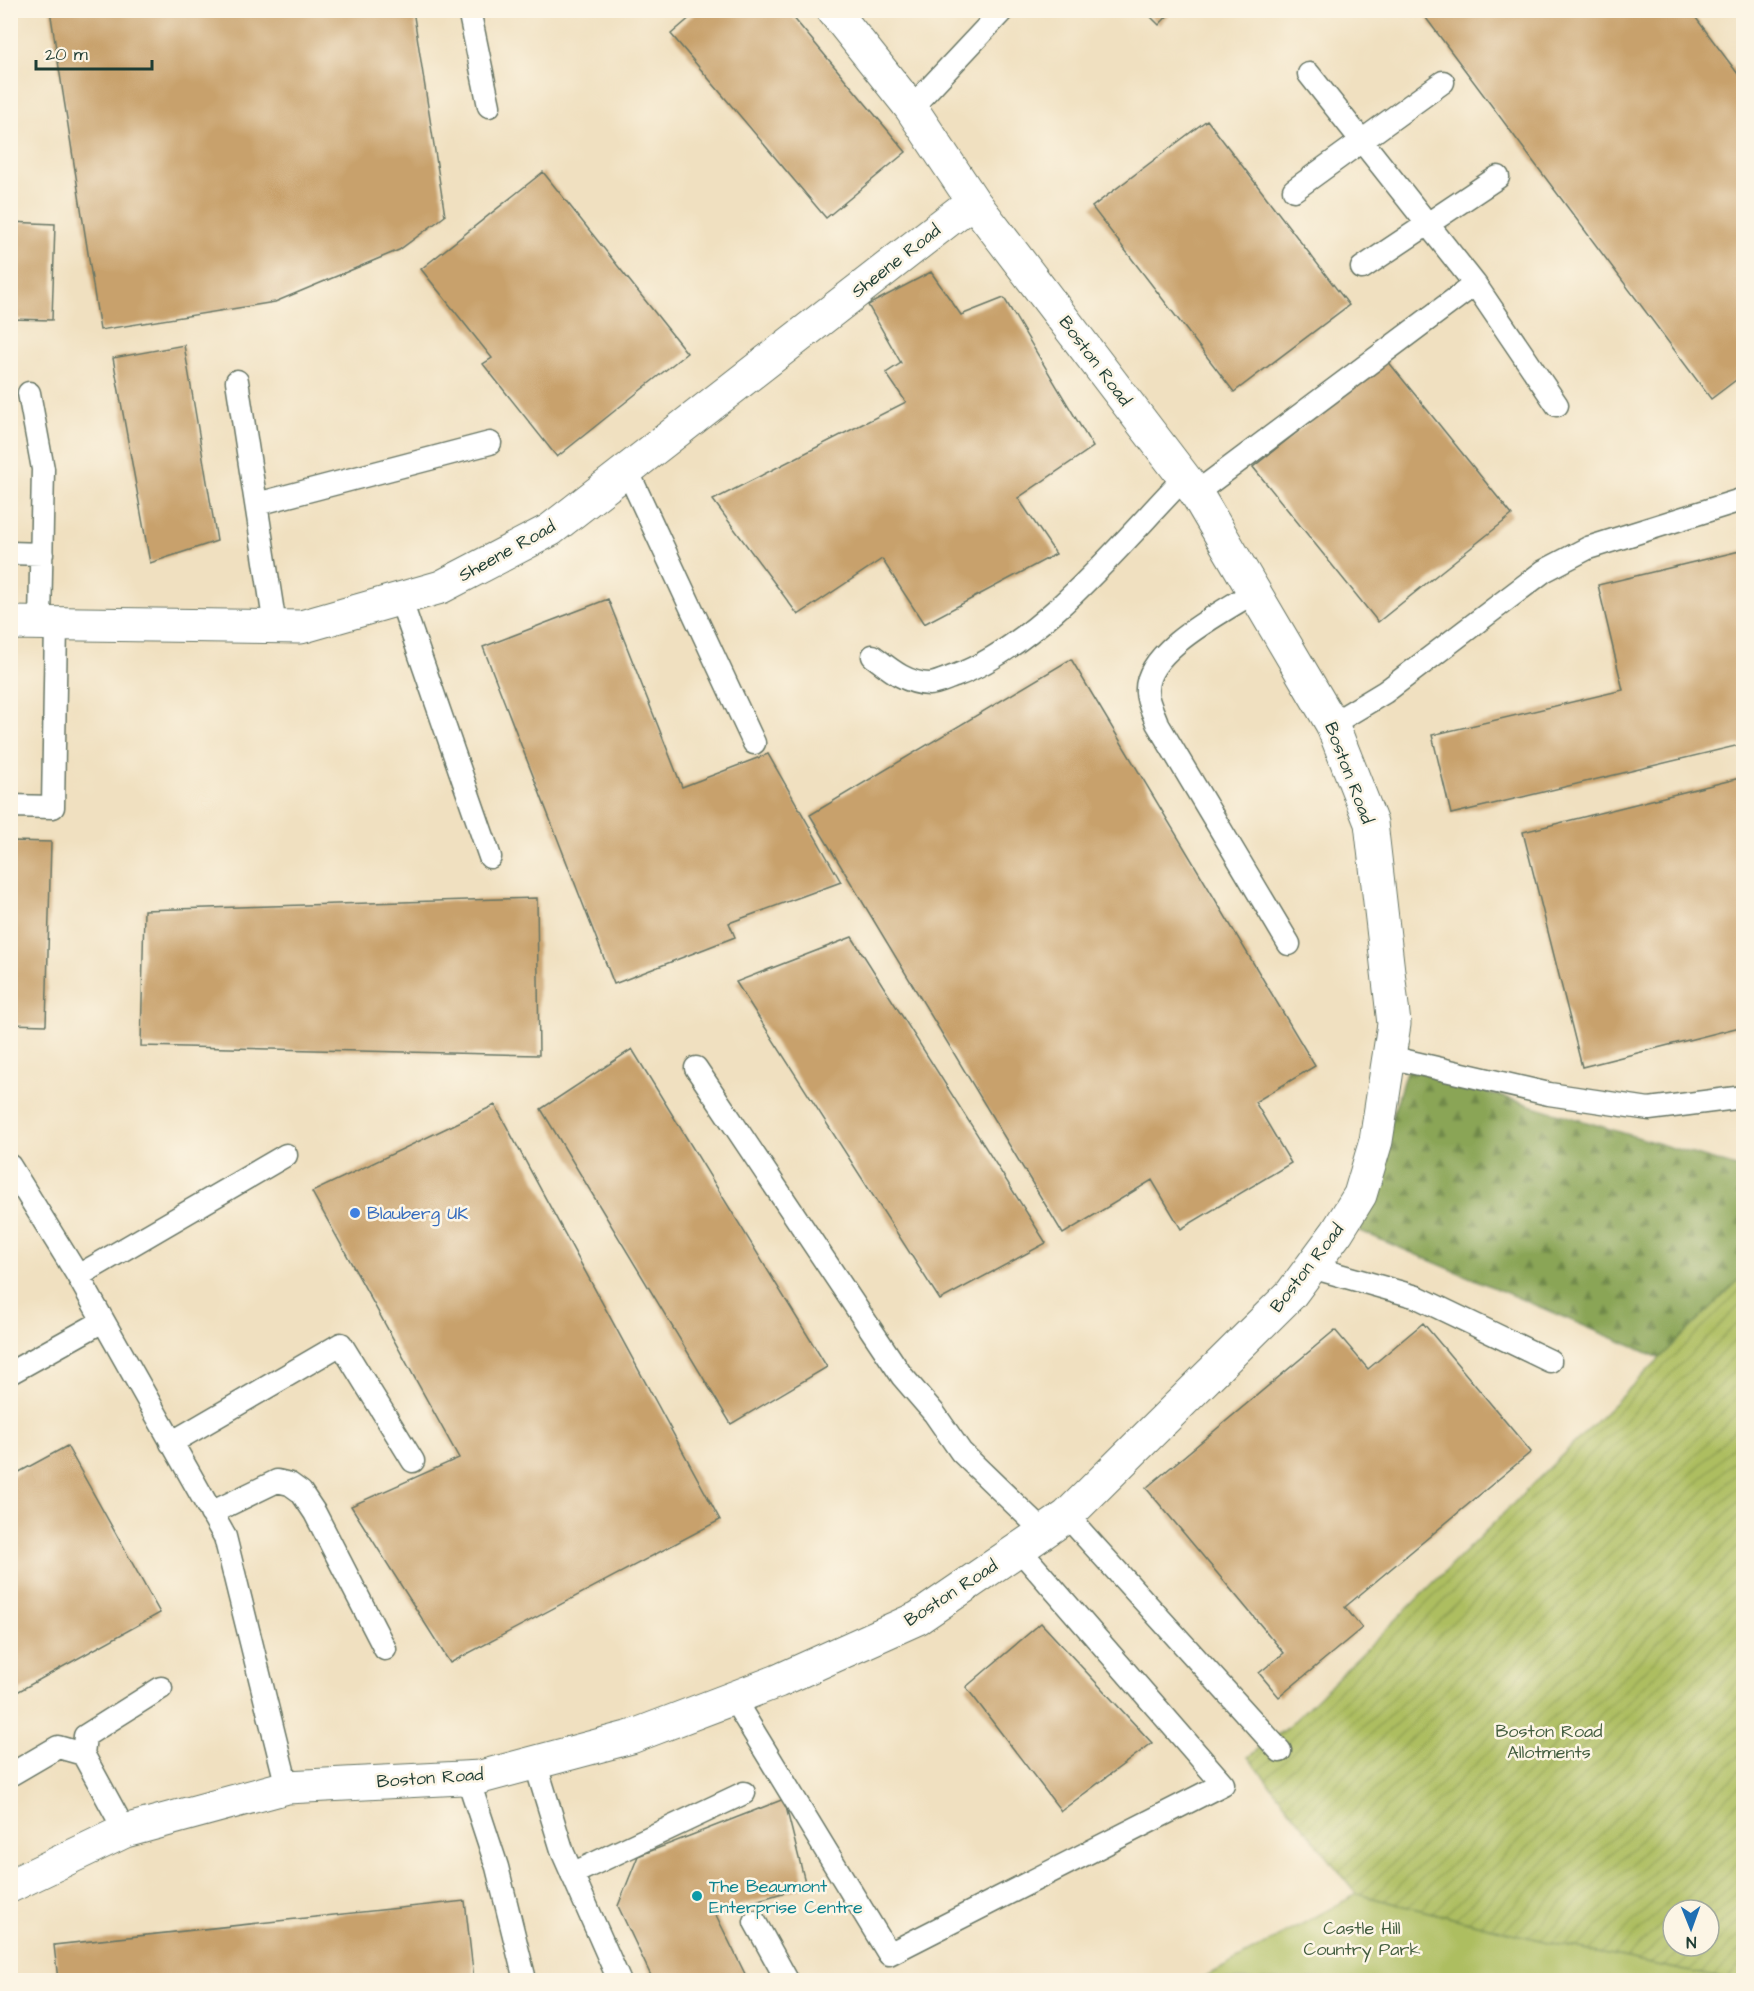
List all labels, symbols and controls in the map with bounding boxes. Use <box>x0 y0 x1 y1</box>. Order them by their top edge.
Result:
scale bar <box>36 33 152 71</box>
text: 20 m <box>45 42 88 67</box>
street label: Sheene Road <box>846 218 946 304</box>
street label: Boston Road <box>1053 311 1137 411</box>
street label: Sheene Road <box>454 514 560 588</box>
street label: Boston Road <box>1318 719 1380 827</box>
place label: Blauberg UK <box>367 1201 468 1227</box>
marker: Blauberg UK <box>348 1206 362 1220</box>
street label: Boston Road <box>1264 1218 1350 1318</box>
street label: Boston Road <box>899 1553 1003 1633</box>
park label: Boston Road Allotments <box>1496 1719 1602 1765</box>
street label: Boston Road <box>376 1762 484 1794</box>
place label: The Beaumont Enterprise Centre <box>709 1874 863 1920</box>
marker: The Beaumont Enterprise Centre <box>690 1889 704 1903</box>
north arrow <box>1661 1898 1721 1958</box>
park label: Castle Hill Country Park <box>1304 1916 1420 1963</box>
text: N <box>1686 1931 1696 1953</box>

